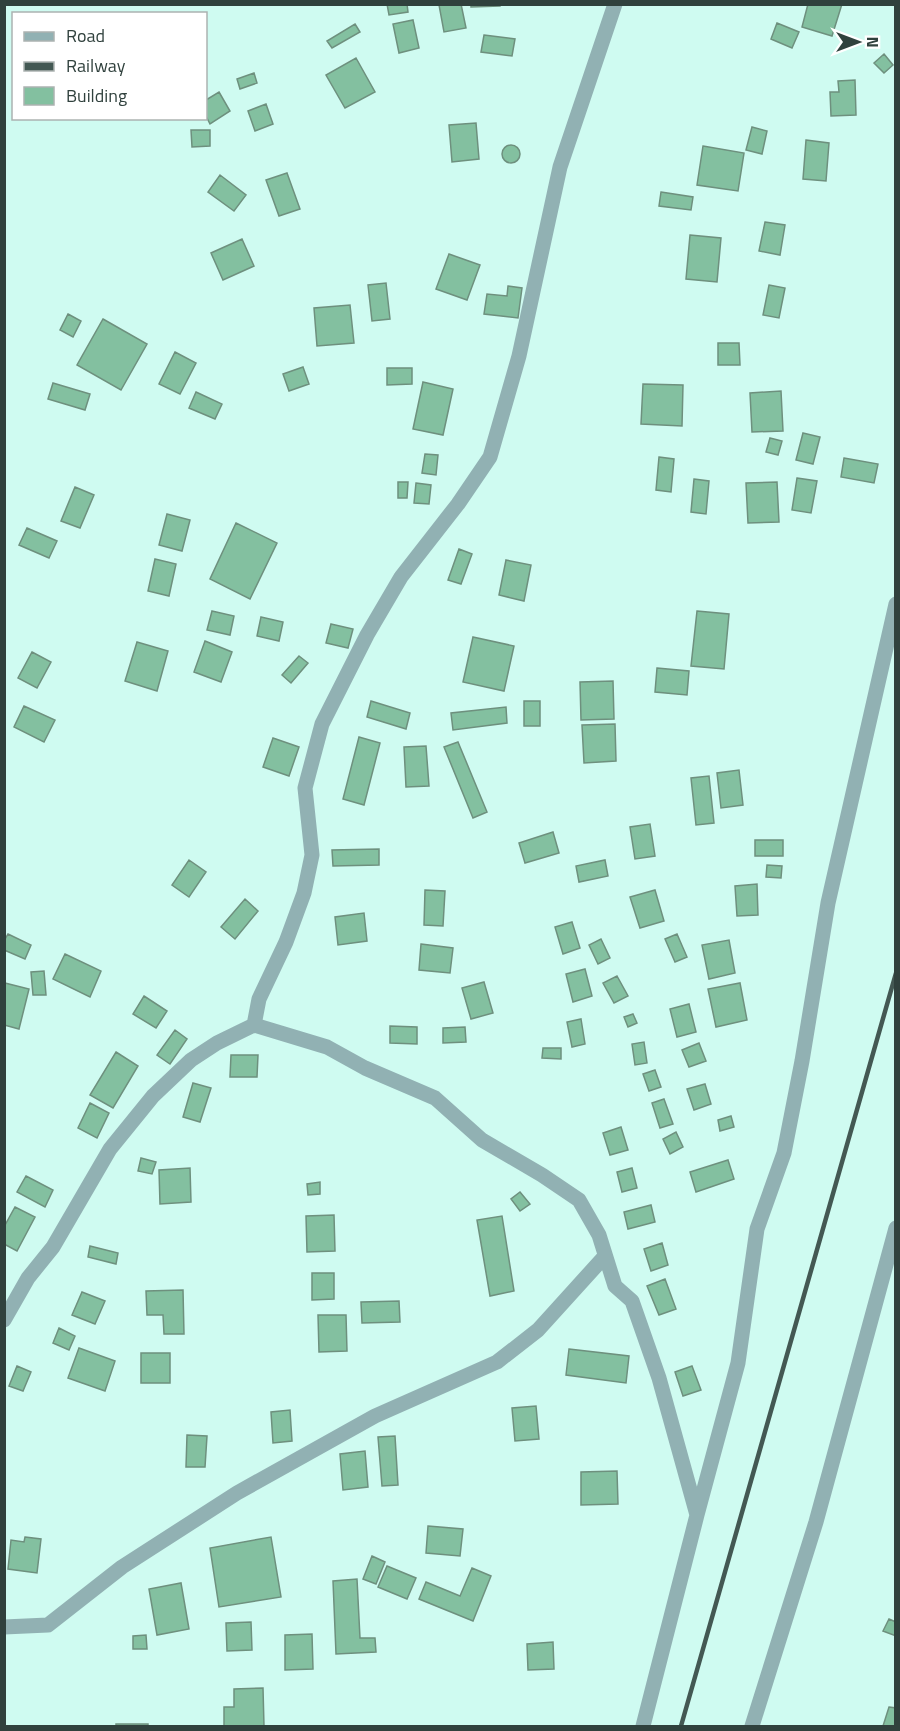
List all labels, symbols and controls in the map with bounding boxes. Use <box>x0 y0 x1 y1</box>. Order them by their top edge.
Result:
legend <box>12 12 207 120</box>
north arrow <box>828 12 888 72</box>
text: Road <box>66 22 105 49</box>
text: N <box>861 36 885 48</box>
text: Railway <box>66 52 126 79</box>
text: Building <box>66 82 127 109</box>

